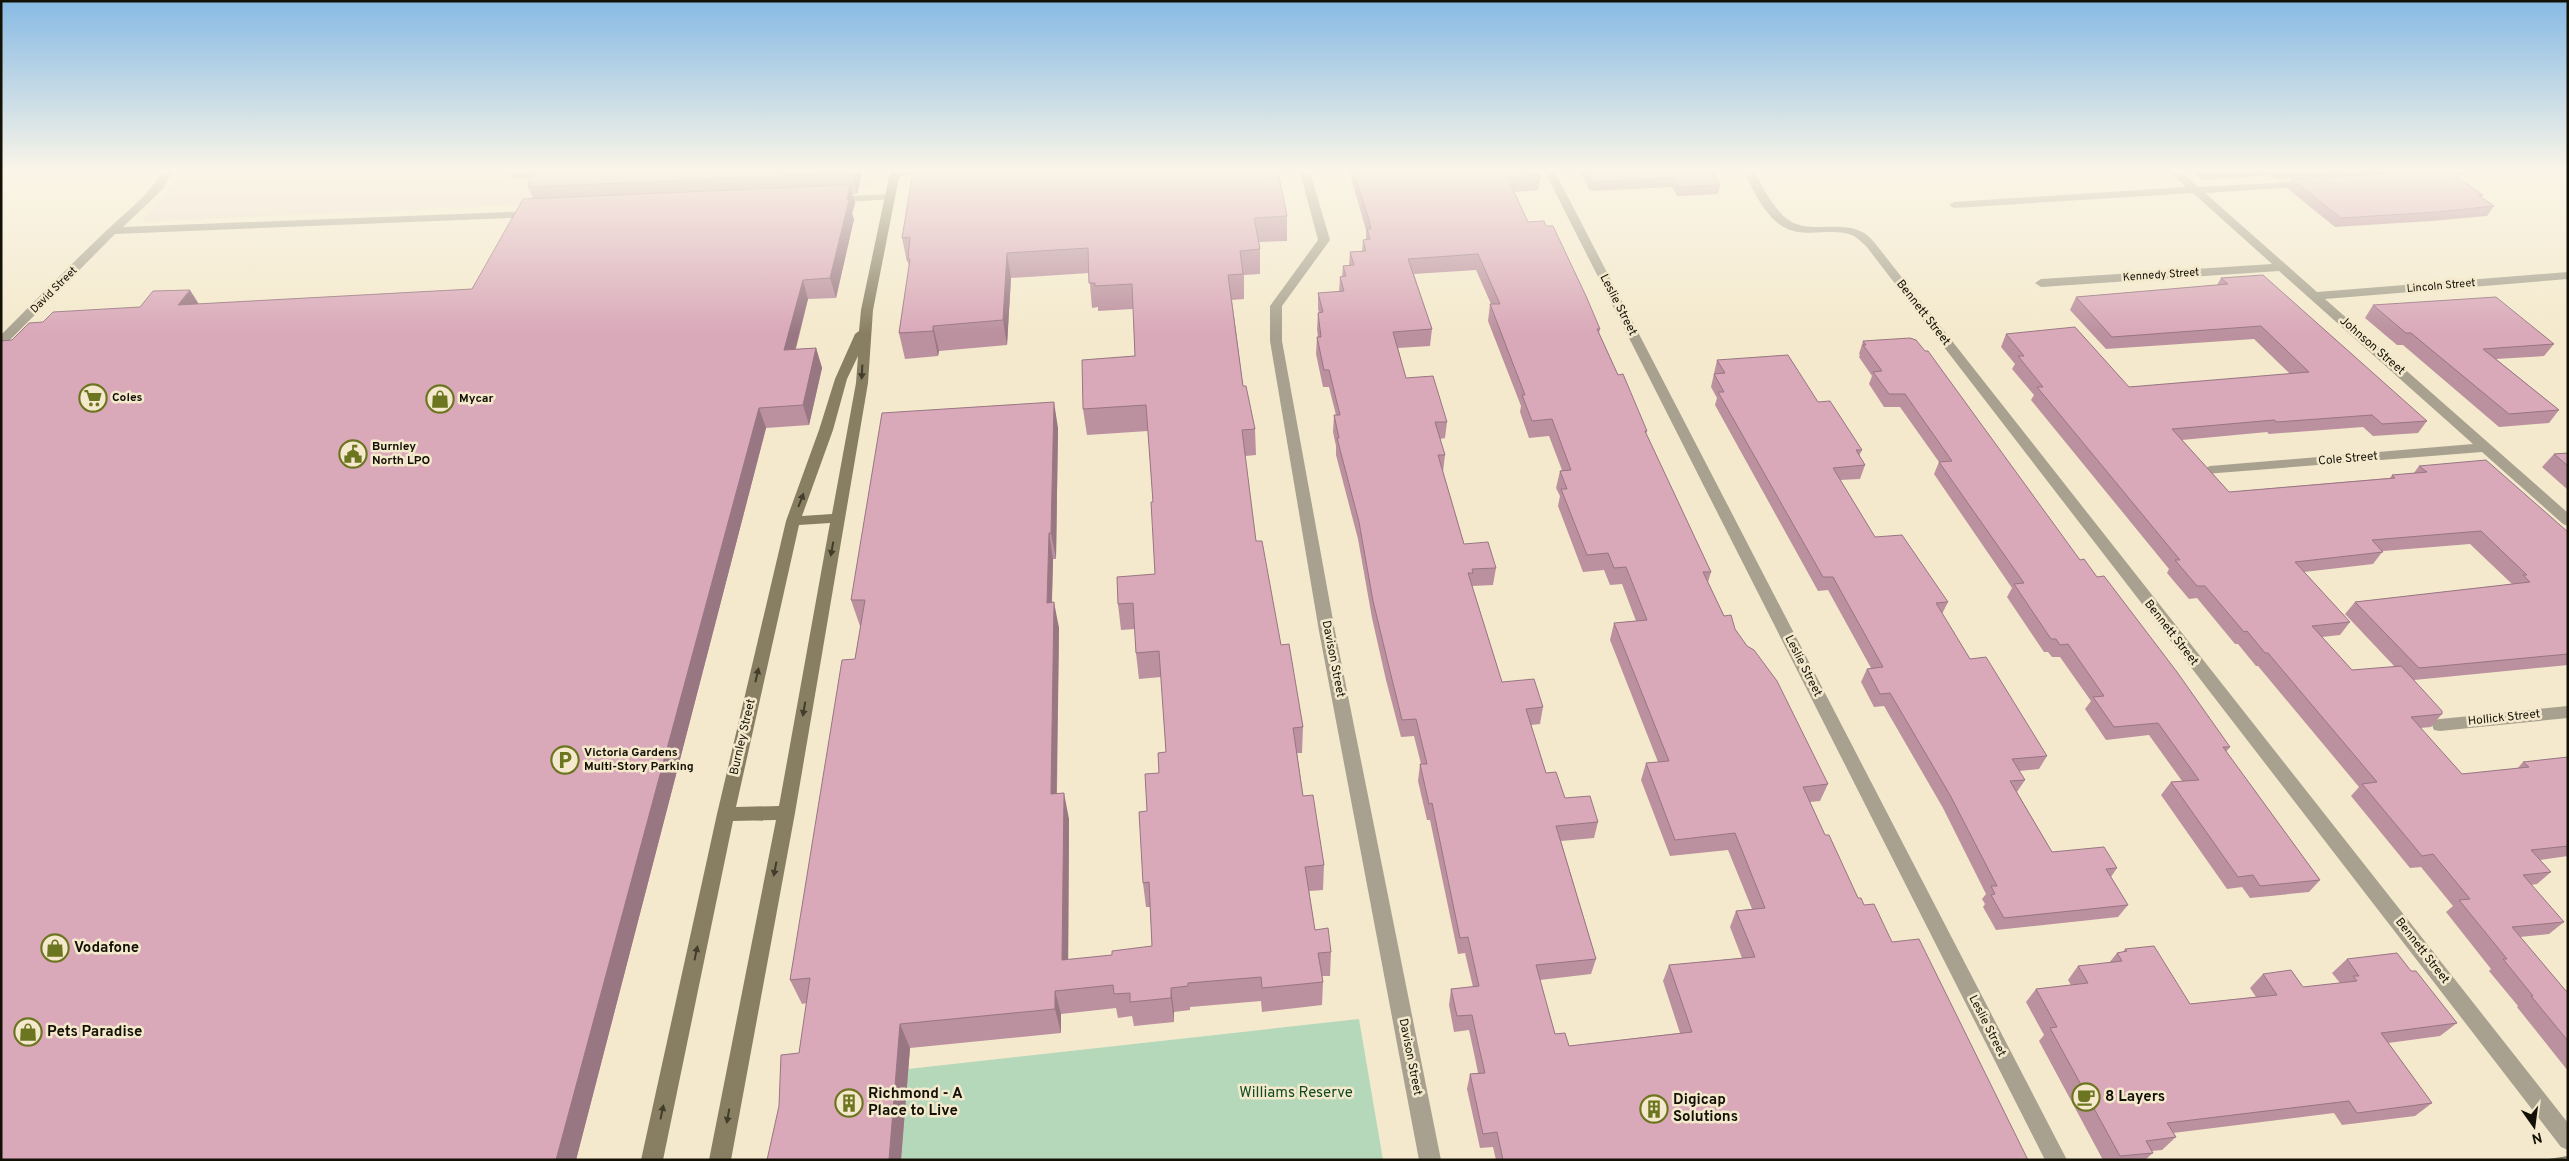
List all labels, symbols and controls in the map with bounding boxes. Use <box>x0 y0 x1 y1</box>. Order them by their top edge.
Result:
street label: David Street <box>28 264 80 316</box>
street label: Kennedy Street <box>2122 265 2200 285</box>
street label: Leslie Street <box>1596 271 1640 339</box>
street label: Lincoln Street <box>2406 276 2476 296</box>
street label: Bennett Street <box>1892 277 1954 349</box>
street label: Johnson Street <box>2336 313 2408 379</box>
one-way arrow <box>858 364 866 380</box>
supermarket icon: Coles <box>78 383 108 413</box>
shop icon: Mycar <box>425 384 455 414</box>
place label: Coles <box>112 390 142 406</box>
place label: Mycar <box>459 391 494 407</box>
public building icon: Burnley North LPO <box>338 439 368 469</box>
place label: Burnley North LPO <box>372 439 430 469</box>
street label: Cole Street <box>2317 448 2379 470</box>
one-way arrow <box>798 493 805 508</box>
one-way arrow <box>827 541 835 557</box>
street label: Bennett Street <box>2140 597 2202 669</box>
street label: Davison Street <box>1318 619 1348 699</box>
street label: Leslie Street <box>1781 632 1825 700</box>
one-way arrow <box>753 667 761 682</box>
street label: Burnley Street <box>726 697 760 777</box>
one-way arrow <box>800 702 808 718</box>
street label: Hollick Street <box>2467 706 2541 730</box>
parking icon: Victoria Gardens Multi-Story Parking <box>550 745 580 775</box>
place label: Victoria Gardens Multi-Story Parking <box>584 745 694 775</box>
one-way arrow <box>771 862 779 878</box>
street label: Bennett Street <box>2391 915 2453 987</box>
shop icon: Vodafone <box>40 933 70 963</box>
place label: Vodafone <box>74 939 139 958</box>
one-way arrow <box>692 946 700 961</box>
street label: Leslie Street <box>1965 992 2009 1060</box>
shop icon: Pets Paradise <box>13 1017 43 1047</box>
street label: Davison Street <box>1395 1017 1425 1097</box>
place label: Pets Paradise <box>47 1023 142 1042</box>
cafe icon: 8 Layers <box>2071 1082 2101 1112</box>
park label: Williams Reserve <box>1239 1084 1353 1103</box>
place label: Richmond - A Place to Live <box>868 1085 963 1121</box>
building icon: Richmond - A Place to Live <box>834 1088 864 1118</box>
place label: 8 Layers <box>2105 1088 2165 1107</box>
place label: Digicap Solutions <box>1673 1091 1738 1127</box>
building icon: Digicap Solutions <box>1639 1094 1669 1124</box>
north arrow <box>2509 1101 2559 1151</box>
one-way arrow <box>658 1105 666 1120</box>
one-way arrow <box>724 1109 732 1125</box>
text: N <box>2530 1128 2544 1147</box>

